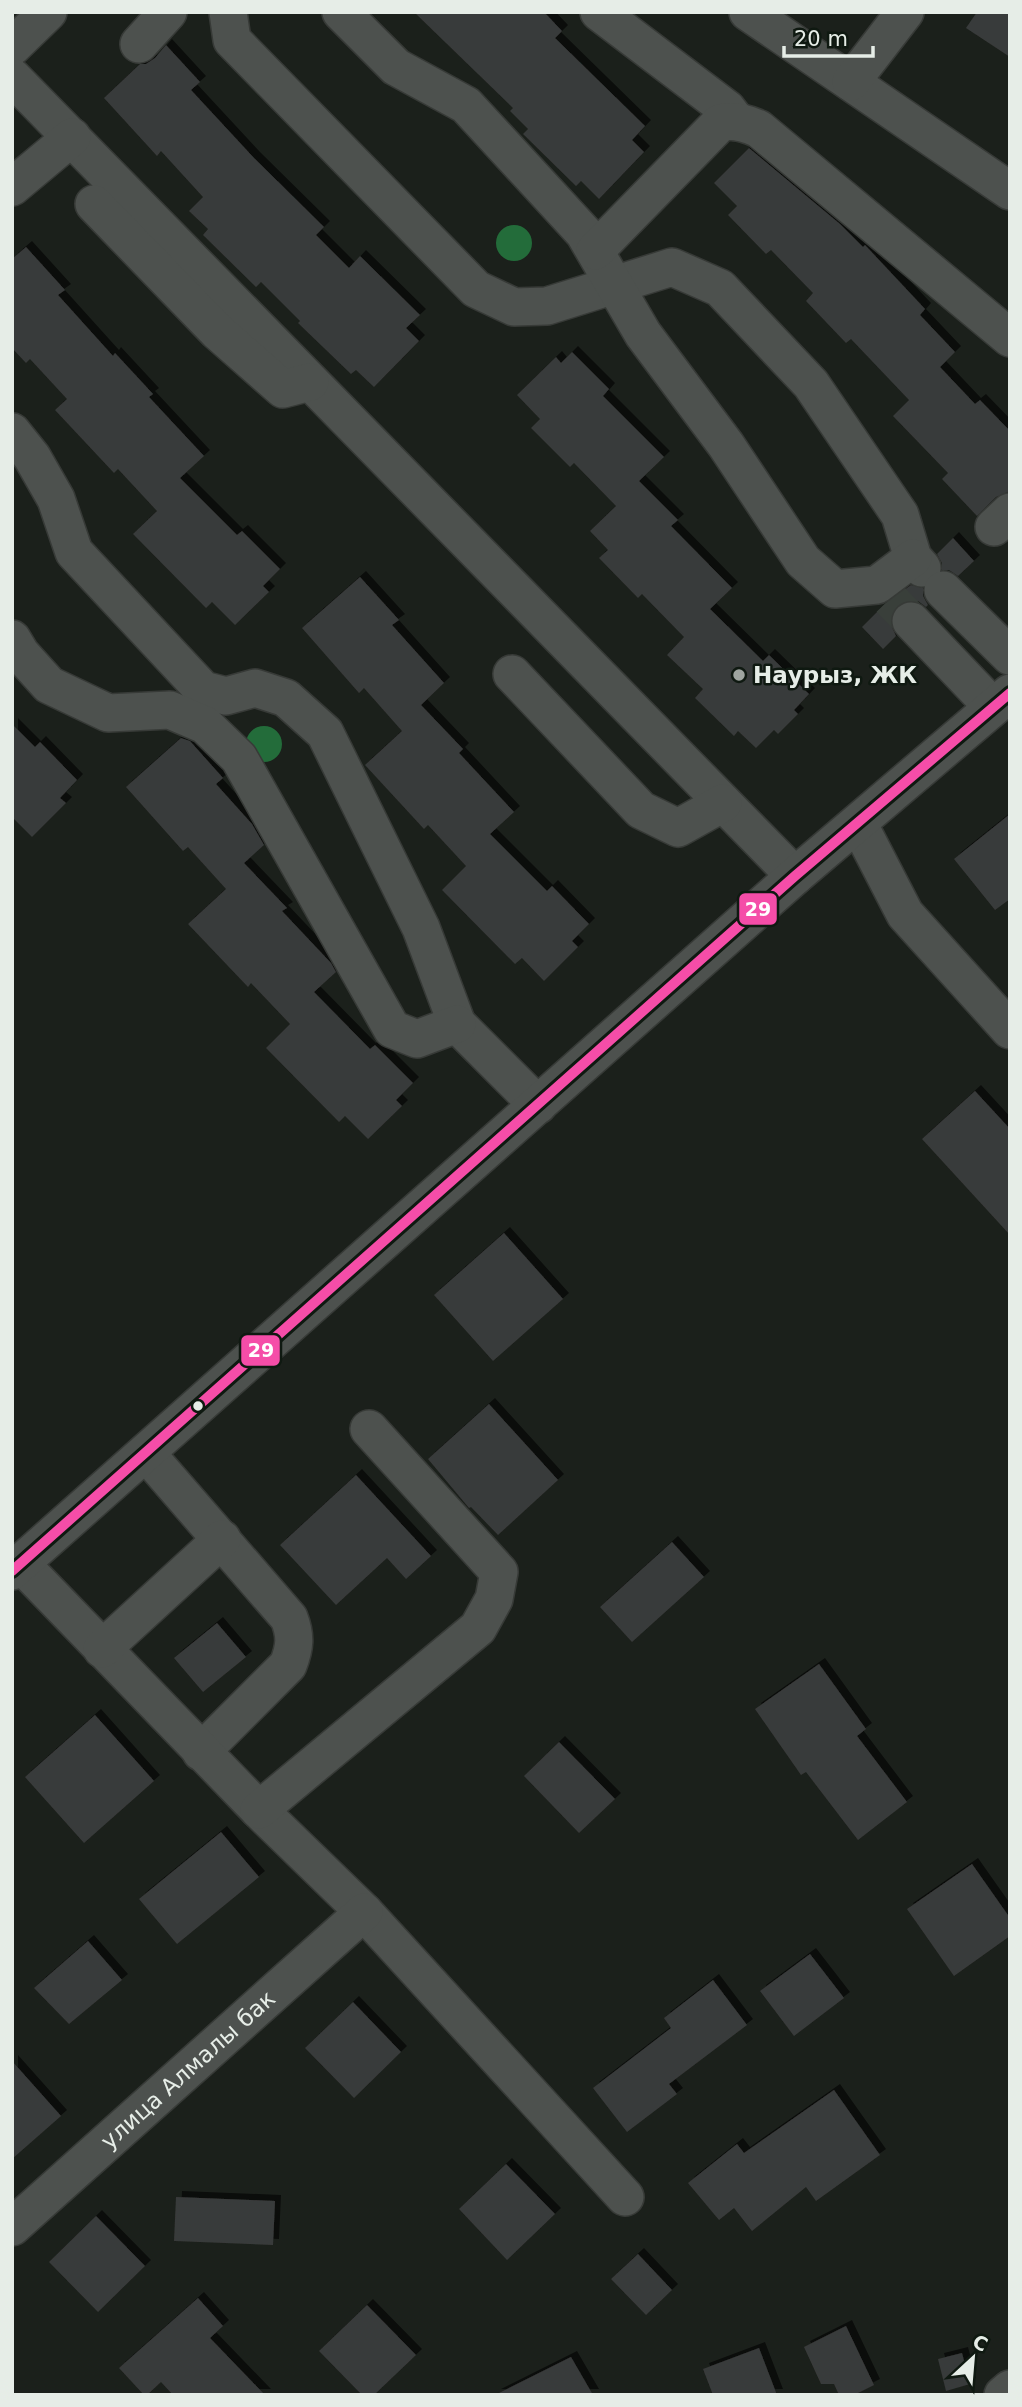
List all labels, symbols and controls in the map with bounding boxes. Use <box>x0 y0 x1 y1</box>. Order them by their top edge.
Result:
scale bar <box>784 14 873 58</box>
text: 20 m <box>794 27 848 51</box>
place label: Наурыз, ЖК <box>753 662 917 688</box>
marker: Наурыз, ЖК <box>731 667 747 683</box>
line badge: 29 <box>738 892 778 926</box>
text: 29 <box>745 898 771 920</box>
line badge: 29 <box>240 1334 281 1367</box>
text: 29 <box>248 1339 274 1361</box>
unlabelled marker <box>191 1399 205 1413</box>
street label: улица Алмалы бак <box>95 1985 280 2154</box>
north arrow <box>938 2323 1008 2393</box>
text: С <box>969 2330 992 2356</box>

